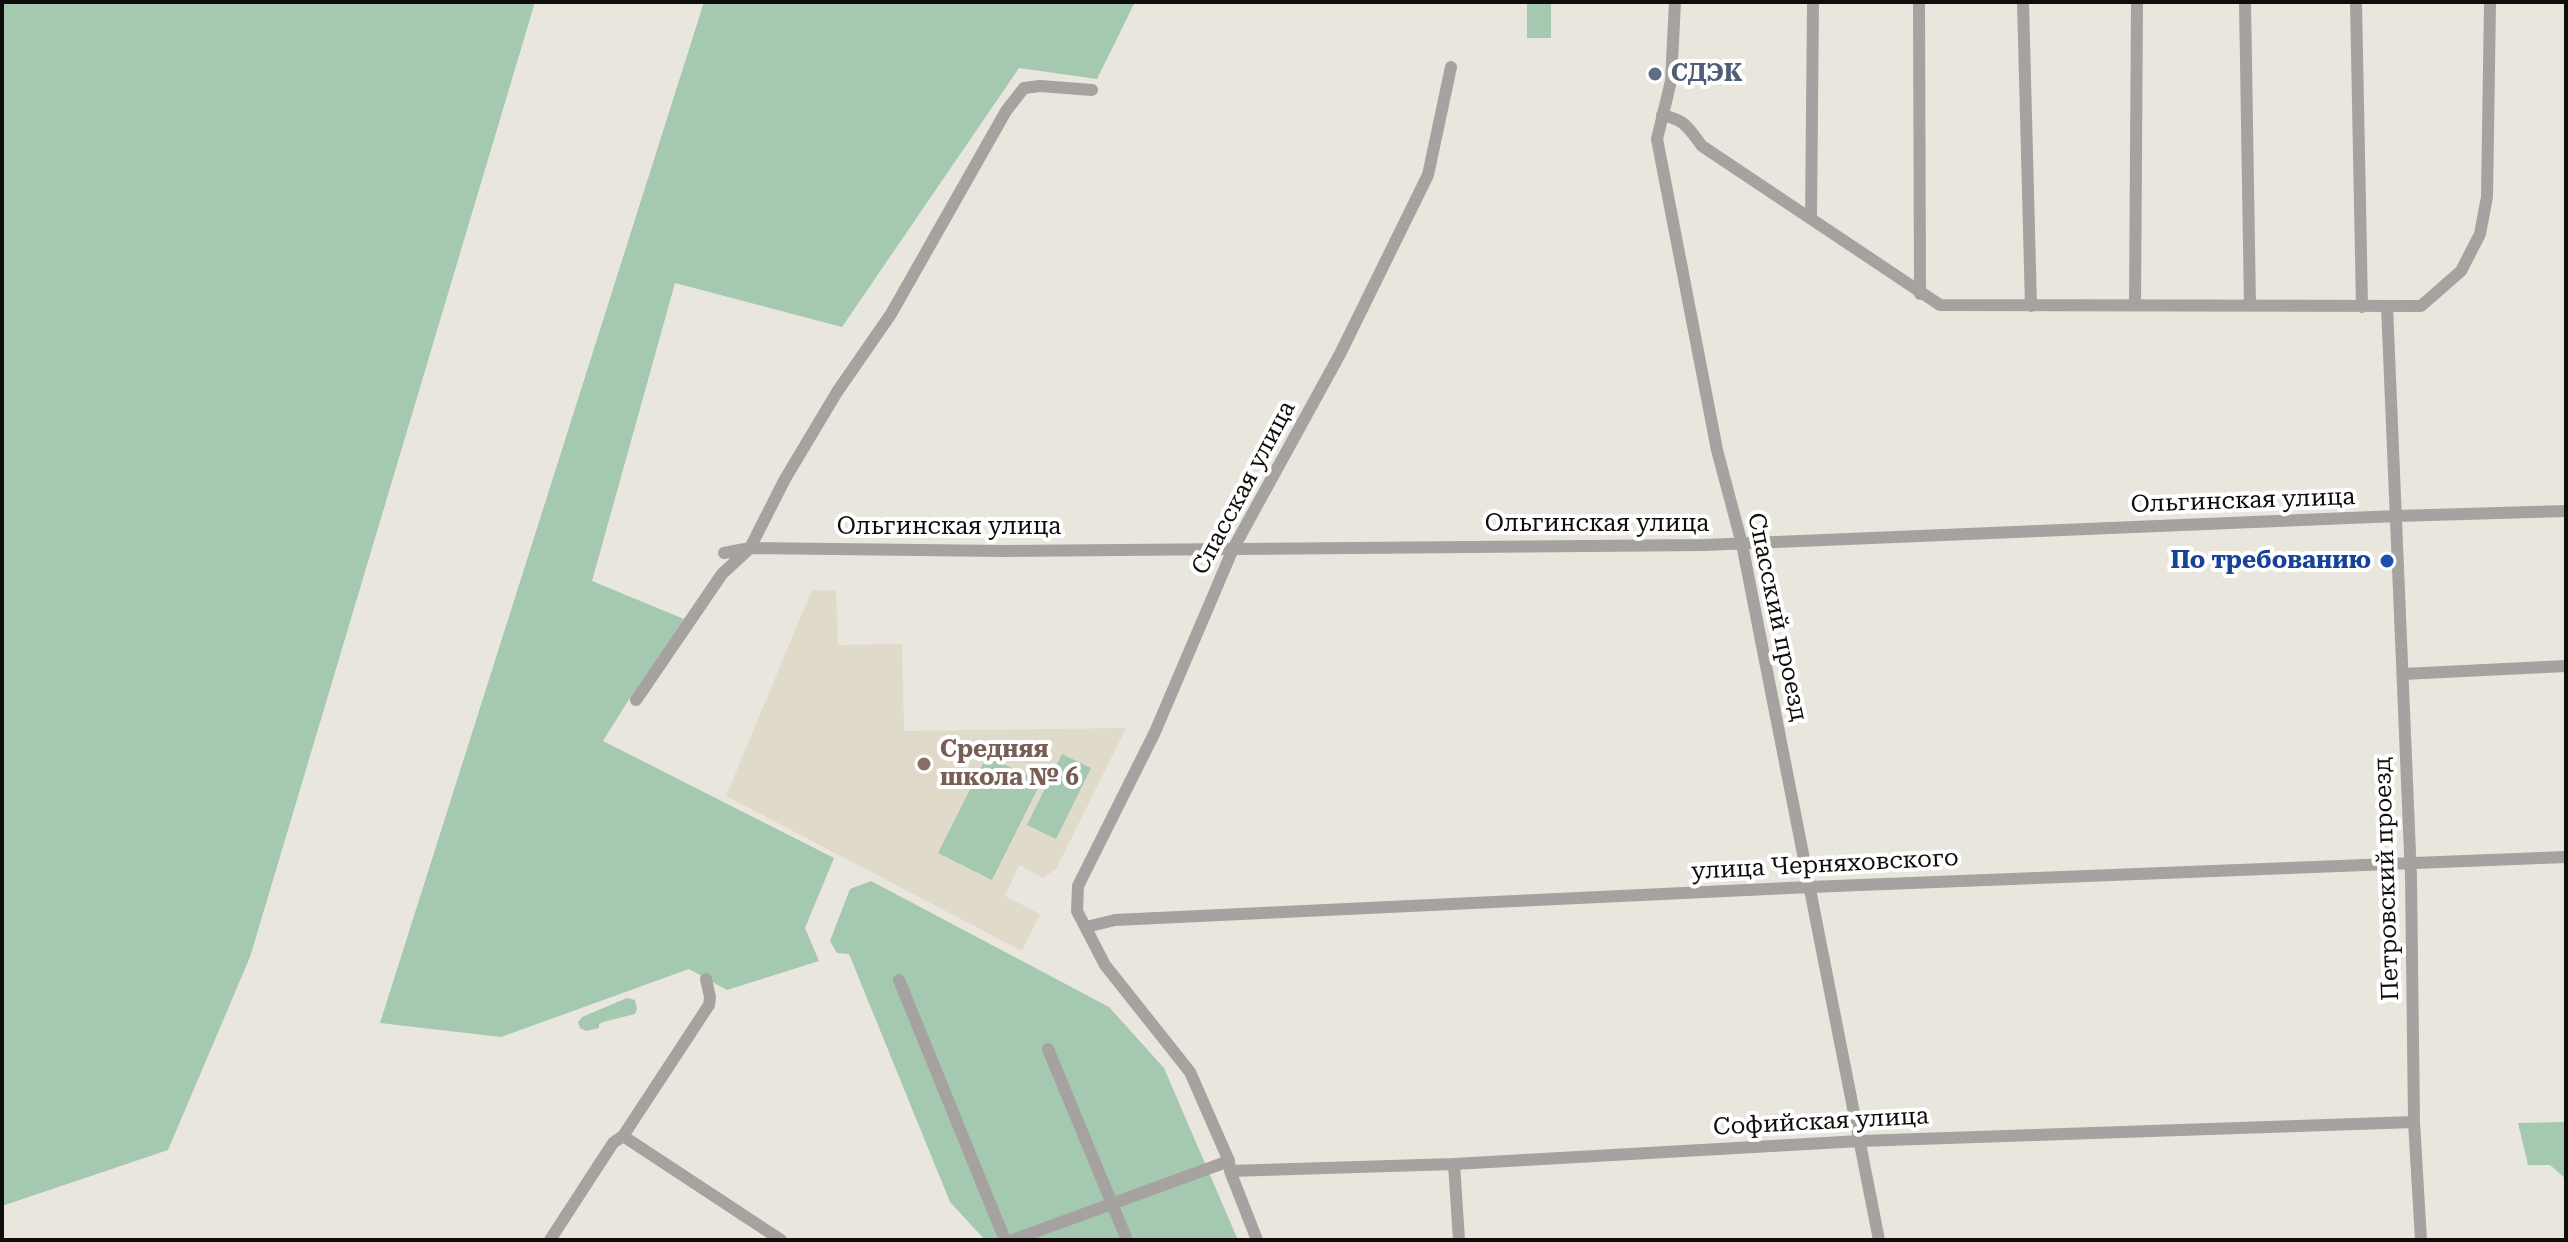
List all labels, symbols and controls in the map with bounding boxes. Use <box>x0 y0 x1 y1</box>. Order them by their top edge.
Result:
place label: СДЭК <box>1671 60 1743 88</box>
marker: СДЭК <box>1646 65 1664 83</box>
street label: Спасская улица <box>1186 396 1302 580</box>
street label: Ольгинская улица <box>2130 483 2356 519</box>
street label: Ольгинская улица <box>1485 510 1709 538</box>
street label: Спасский проезд <box>1741 510 1813 724</box>
street label: Ольгинская улица <box>837 513 1061 541</box>
place label: По требованию <box>2170 547 2371 575</box>
marker: По требованию <box>2378 552 2396 570</box>
place label: Средняя школа № 6 <box>940 736 1079 792</box>
marker: Средняя школа № 6 <box>915 755 933 773</box>
street label: Петровский проезд <box>2368 757 2406 1001</box>
street label: улица Черняховского <box>1691 844 1959 886</box>
street label: Софийская улица <box>1712 1102 1930 1142</box>

